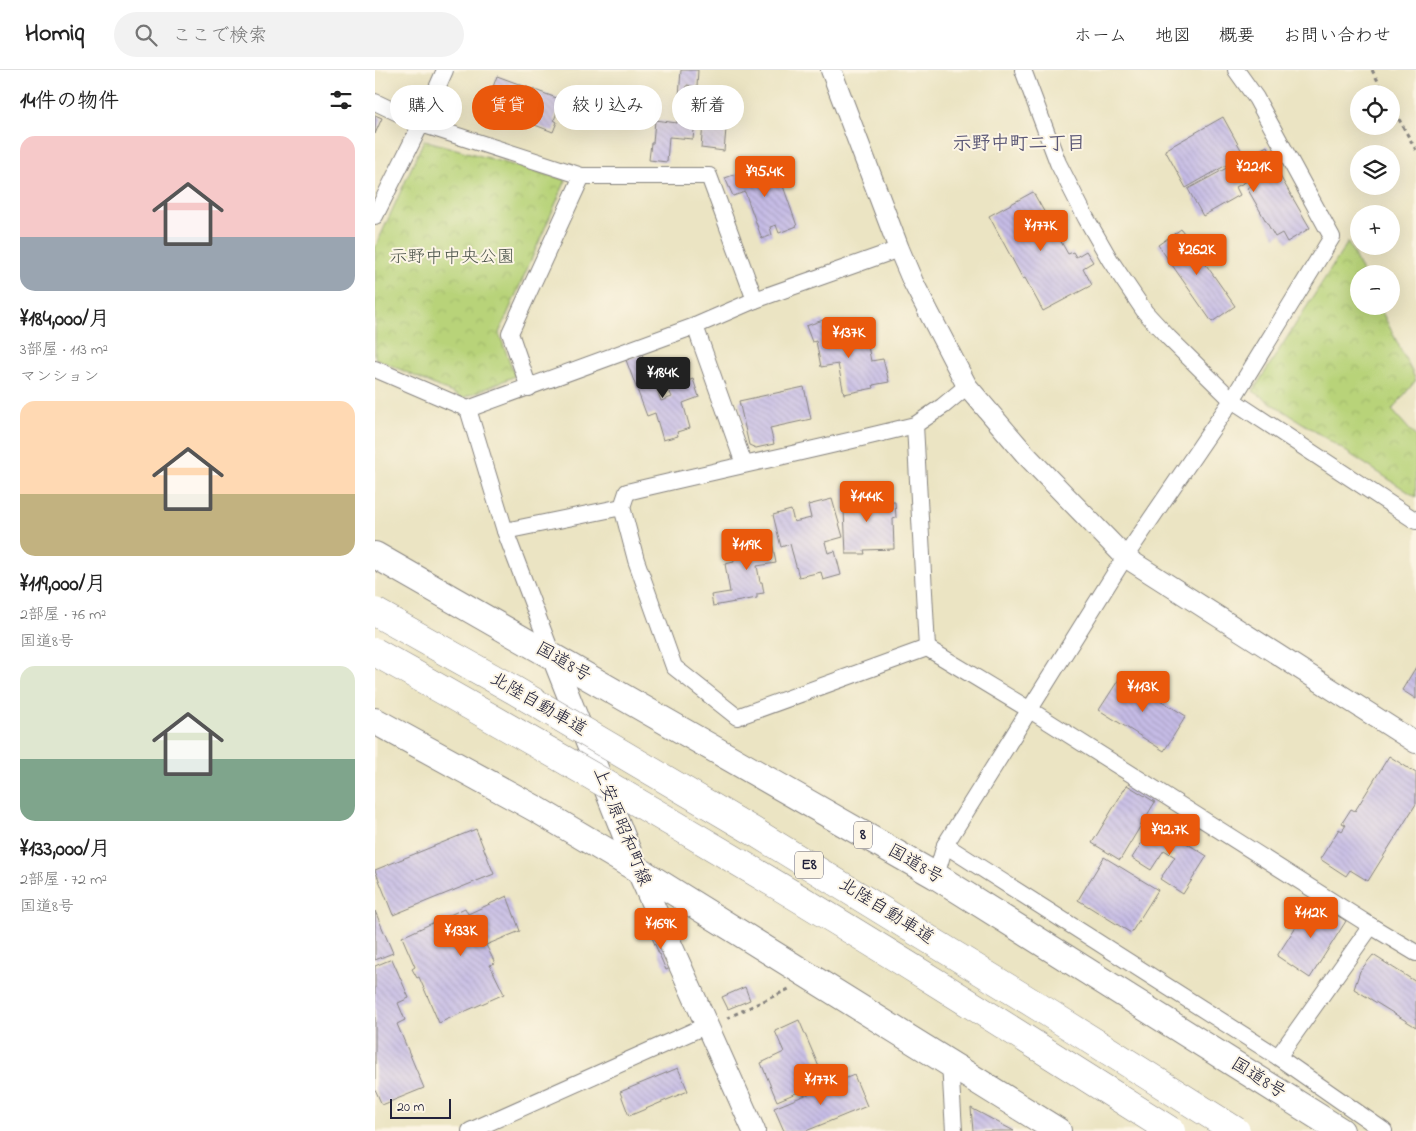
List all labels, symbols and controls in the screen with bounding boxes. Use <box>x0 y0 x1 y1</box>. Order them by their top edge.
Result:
search box <box>114 12 464 57</box>
text: Homiq <box>25 17 84 52</box>
icon: search <box>132 21 160 49</box>
text: ここで検索 <box>172 23 267 50</box>
text: ホーム <box>1074 24 1127 50</box>
text: 地図 <box>1155 24 1191 50</box>
text: 概要 <box>1219 24 1255 50</box>
text: お問い合わせ <box>1283 24 1391 50</box>
chip: 購入 <box>390 85 462 130</box>
chip: 賃貸 <box>472 85 544 130</box>
chip: 絞り込み <box>554 85 662 130</box>
chip: 新着 <box>672 85 744 130</box>
map controls <box>1350 85 1400 315</box>
button: locate <box>1350 85 1400 135</box>
icon: filters <box>327 86 355 114</box>
text: 14件の物件 <box>20 87 119 117</box>
district label: 示野中町二丁目 <box>952 131 1086 158</box>
button: layers <box>1350 145 1400 195</box>
pin: ¥221K <box>1219 150 1289 193</box>
text: ¥221K <box>1237 155 1272 179</box>
pin: ¥95.4K <box>724 156 806 198</box>
text: ¥95.4K <box>746 160 784 184</box>
icon: home <box>143 169 233 259</box>
button: + <box>1350 205 1400 255</box>
pin: ¥177K <box>1006 210 1076 252</box>
text: ¥177K <box>1025 214 1057 238</box>
pin: ¥262K <box>1162 234 1232 276</box>
text: ¥262K <box>1179 238 1215 262</box>
park label: 示野中中央公園 <box>389 245 515 271</box>
button: − <box>1350 265 1400 315</box>
text: ¥184,000/月 <box>20 305 110 335</box>
pin: ¥137K <box>814 316 884 359</box>
text: ¥137K <box>833 321 865 345</box>
text: 3部屋 · 113 m² <box>20 338 108 362</box>
pin: ¥184K <box>628 356 698 399</box>
text: ¥184K <box>647 361 679 385</box>
text: マンション <box>20 365 99 389</box>
icon: home <box>143 434 233 524</box>
pin: ¥144K <box>832 480 902 523</box>
text: ¥144K <box>851 485 883 509</box>
pin: ¥119K <box>712 528 782 571</box>
text: ¥119K <box>733 533 762 557</box>
text: ¥119,000/月 <box>20 570 106 600</box>
text: 2部屋 · 76 m² <box>20 603 106 627</box>
text: 国道8号 <box>20 630 74 654</box>
street label: 国道8号 <box>530 637 596 689</box>
street label: 北陸自動車道 <box>485 667 591 743</box>
pin: ¥113K <box>1108 670 1178 713</box>
text: ¥113K <box>1128 675 1158 699</box>
icon: home <box>143 699 233 789</box>
street label: 上安原昭和町線 <box>585 764 657 890</box>
pin: ¥92.7K <box>1129 814 1211 856</box>
text: ¥92.7K <box>1152 818 1188 842</box>
road number: 8 <box>854 822 872 848</box>
text: ¥133,000/月 <box>20 835 111 865</box>
street label: 国道8号 <box>882 839 948 891</box>
road number: E8 <box>795 852 823 878</box>
text: 2部屋 · 72 m² <box>20 868 107 892</box>
street label: 北陸自動車道 <box>833 872 939 952</box>
text: 国道8号 <box>20 895 74 919</box>
pin: ¥112K <box>1276 896 1346 939</box>
text: ¥112K <box>1295 901 1327 925</box>
pin: ¥169K <box>626 908 696 950</box>
text: ¥169K <box>646 912 676 936</box>
pin: ¥133K <box>426 914 496 957</box>
text: ¥133K <box>445 919 477 943</box>
street label: 国道8号 <box>1225 1052 1291 1106</box>
pin: ¥177K <box>786 1064 856 1106</box>
text: ¥177K <box>805 1068 837 1092</box>
scale bar <box>390 1096 451 1119</box>
text: 20 m <box>397 1097 424 1118</box>

